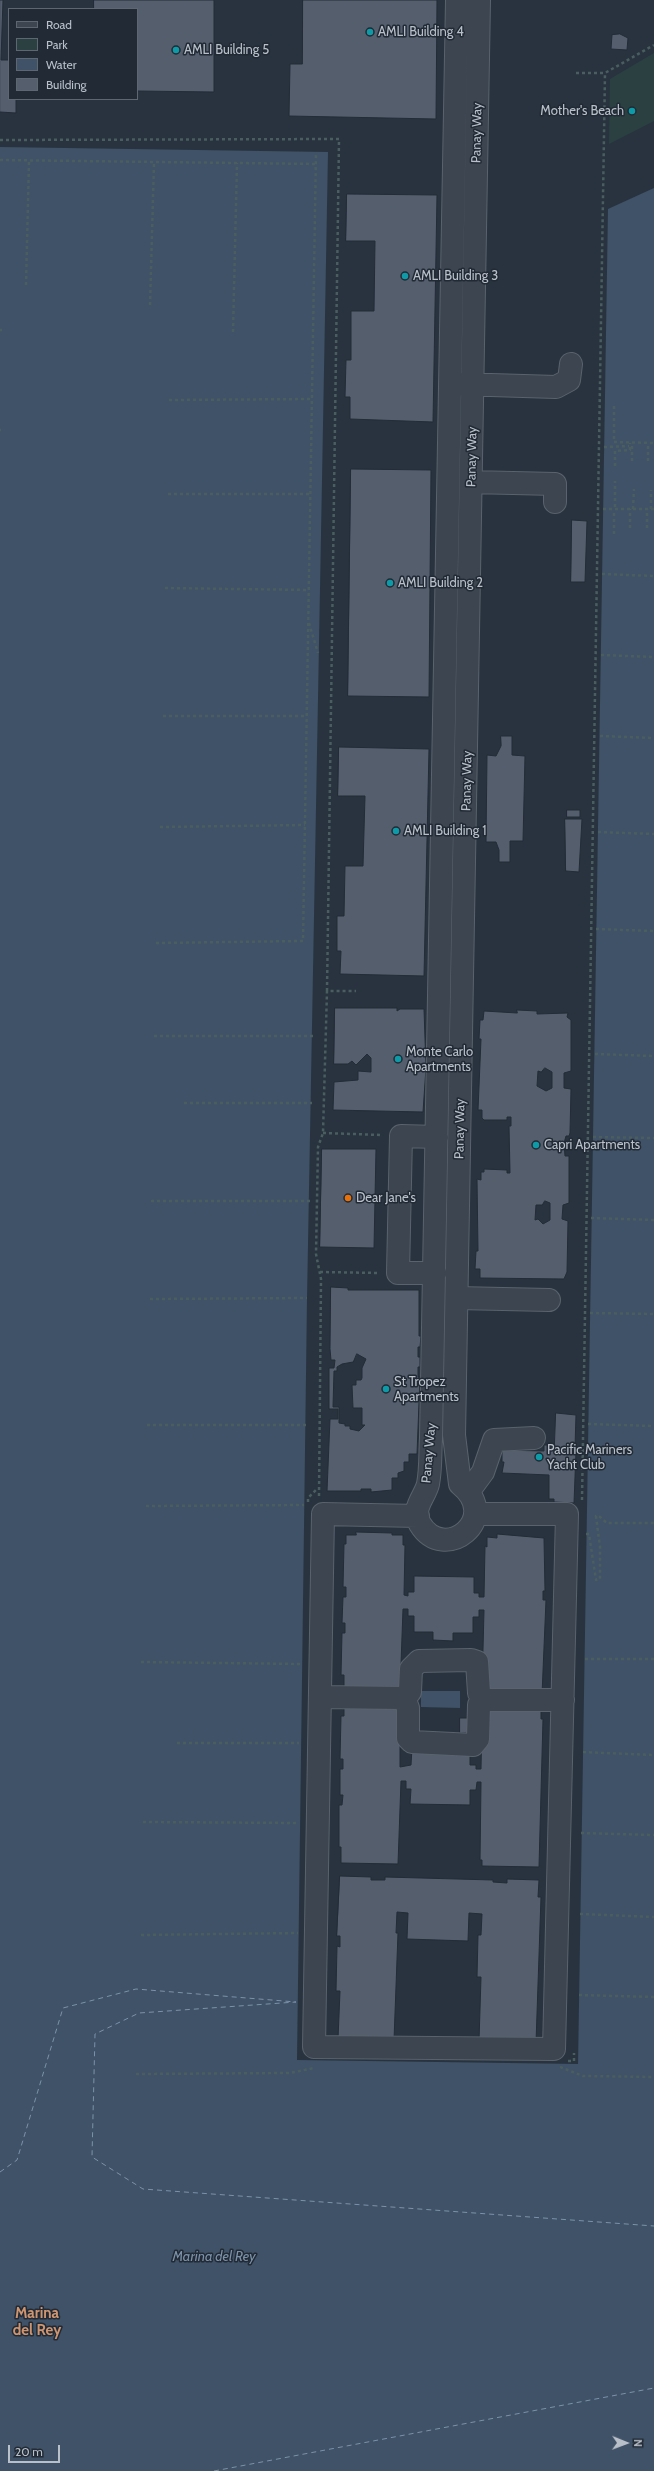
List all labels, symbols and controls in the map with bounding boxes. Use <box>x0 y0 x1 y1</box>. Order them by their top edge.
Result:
legend <box>8 8 138 100</box>
text: Road <box>46 17 72 32</box>
place label: AMLI Building 4 <box>378 24 464 40</box>
marker: AMLI Building 4 <box>365 27 375 37</box>
text: Park <box>46 37 68 52</box>
place label: AMLI Building 5 <box>184 42 269 58</box>
marker: AMLI Building 5 <box>171 45 181 55</box>
text: Water <box>46 57 76 72</box>
text: Building <box>46 77 87 92</box>
street label: Panay Way <box>469 103 485 163</box>
place label: Mother's Beach <box>540 103 624 119</box>
marker: Mother's Beach <box>627 106 637 116</box>
place label: AMLI Building 3 <box>413 268 498 284</box>
marker: AMLI Building 3 <box>400 271 410 281</box>
street label: Panay Way <box>464 427 480 487</box>
place label: AMLI Building 2 <box>398 575 483 591</box>
marker: AMLI Building 2 <box>385 578 395 588</box>
street label: Panay Way <box>459 751 475 811</box>
place label: AMLI Building 1 <box>404 823 486 839</box>
marker: AMLI Building 1 <box>391 826 401 836</box>
place label: Monte Carlo Apartments <box>406 1044 473 1075</box>
marker: Monte Carlo Apartments <box>393 1054 403 1064</box>
street label: Panay Way <box>452 1099 468 1159</box>
place label: Capri Apartments <box>544 1137 640 1153</box>
marker: Capri Apartments <box>531 1140 541 1150</box>
place label: Dear Jane's <box>356 1190 416 1206</box>
marker: Dear Jane's <box>343 1193 353 1203</box>
place label: St Tropez Apartments <box>394 1374 459 1405</box>
marker: St Tropez Apartments <box>381 1384 391 1394</box>
street label: Panay Way <box>419 1422 439 1484</box>
place label: Pacific Mariners Yacht Club <box>547 1442 632 1473</box>
marker: Pacific Mariners Yacht Club <box>534 1452 544 1462</box>
water label: Marina del Rey <box>172 2249 256 2265</box>
district label: Marina del Rey <box>13 2305 61 2340</box>
north arrow <box>606 2423 646 2463</box>
scale bar <box>10 2437 62 2463</box>
text: N <box>631 2439 645 2447</box>
text: 20 m <box>15 2444 43 2459</box>

